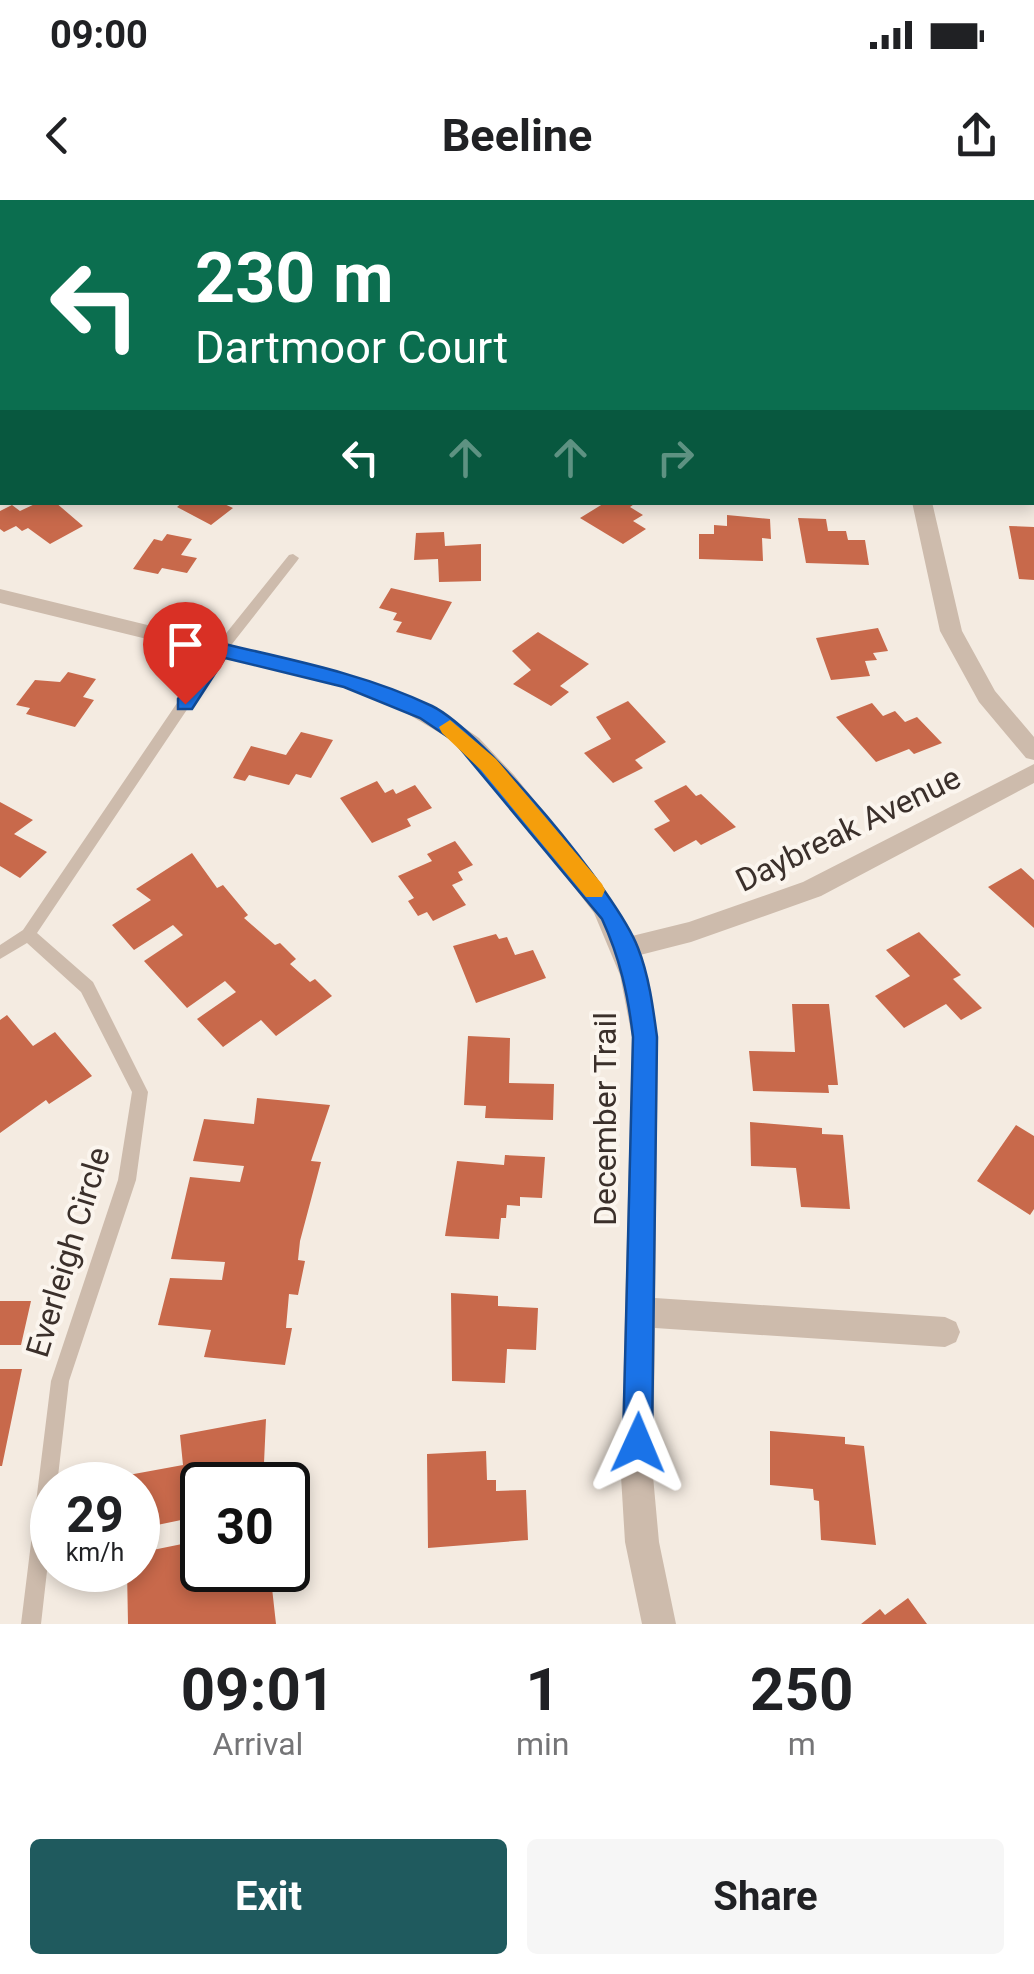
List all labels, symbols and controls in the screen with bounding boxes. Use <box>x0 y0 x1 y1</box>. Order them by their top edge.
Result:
text: 09:00 <box>50 13 148 57</box>
icon: back <box>30 108 85 163</box>
icon: share <box>949 108 1004 163</box>
text: Beeline <box>442 109 592 162</box>
text: 230 m <box>195 237 394 319</box>
icon: left <box>30 240 160 370</box>
text: Dartmoor Court <box>195 321 508 374</box>
icon: left <box>333 430 388 485</box>
icon: ahead <box>438 430 493 485</box>
icon: ahead <box>543 430 598 485</box>
icon: right <box>648 430 703 485</box>
pin <box>143 602 228 705</box>
icon: arrive <box>158 617 213 672</box>
street label: Daybreak Avenue <box>730 758 966 900</box>
street label: December Trail <box>586 1012 624 1226</box>
street label: Everleigh Circle <box>18 1142 118 1362</box>
position arrow <box>586 1391 690 1495</box>
speed limit sign: 30 <box>180 1462 310 1592</box>
text: 29 <box>66 1486 124 1544</box>
text: km/h <box>66 1538 124 1567</box>
text: 09:01 <box>181 1654 335 1725</box>
text: 1 <box>525 1654 560 1725</box>
text: 250 <box>750 1654 853 1725</box>
text: Arrival <box>213 1725 303 1763</box>
text: min <box>516 1725 569 1763</box>
text: m <box>788 1725 816 1763</box>
button: Exit <box>30 1839 507 1954</box>
button: Share <box>527 1839 1004 1954</box>

